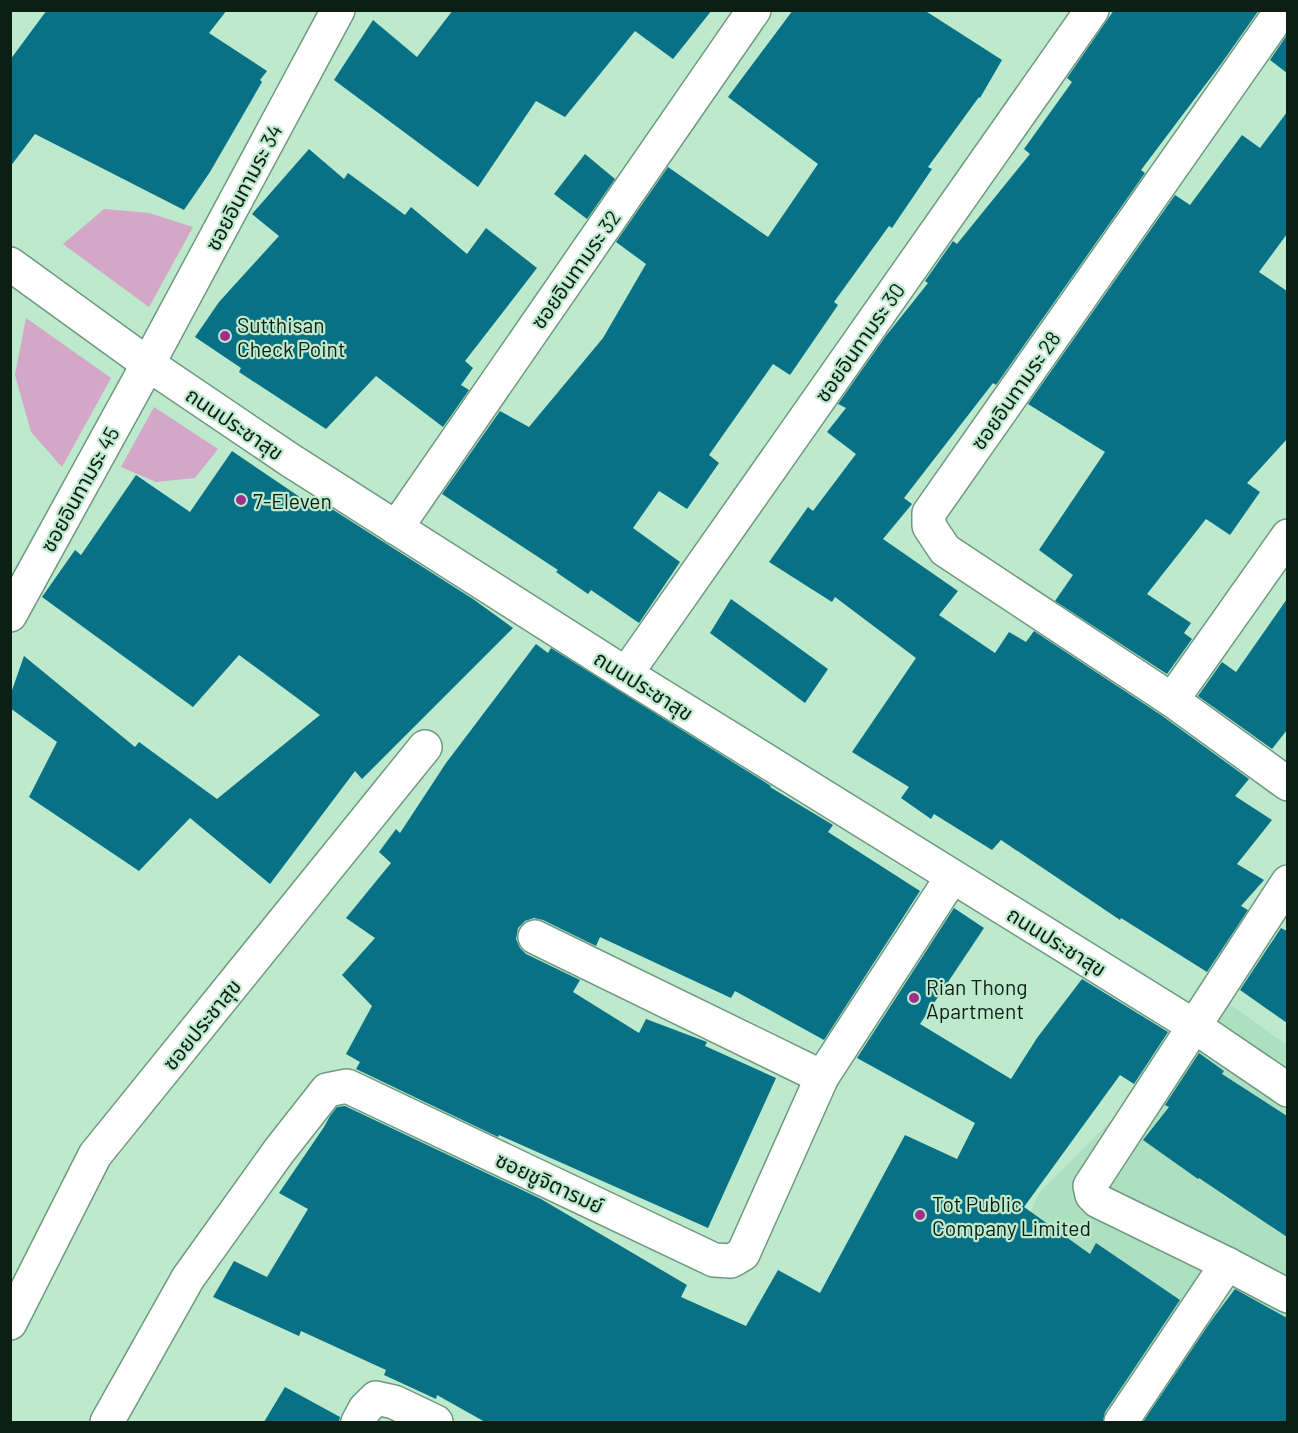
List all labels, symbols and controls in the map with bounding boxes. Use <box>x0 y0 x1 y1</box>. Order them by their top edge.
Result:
street label: ซอยอินทามระ 34 <box>199 120 287 254</box>
street label: ซอยอินทามระ 32 <box>525 205 625 333</box>
street label: ซอยอินทามระ 30 <box>809 278 909 406</box>
place label: Sutthisan Check Point <box>237 312 346 361</box>
street label: ซอยอินทามระ 28 <box>965 326 1065 454</box>
marker: Sutthisan Check Point <box>218 329 232 343</box>
street label: ถนนประชาสุข <box>180 381 288 466</box>
street label: ซอยอินทามระ 45 <box>34 422 124 556</box>
place label: 7-Eleven <box>253 488 332 513</box>
marker: 7-Eleven <box>234 493 248 507</box>
street label: ถนนประชาสุข <box>589 645 698 727</box>
street label: ถนนประชาสุข <box>1002 901 1111 983</box>
street label: ซอยประชาสุข <box>157 973 247 1076</box>
place label: Rian Thong Apartment <box>926 974 1028 1023</box>
marker: Rian Thong Apartment <box>907 991 921 1005</box>
street label: ซอยชูจิตารมย์ <box>491 1146 608 1220</box>
place label: Tot Public Company Limited <box>932 1191 1091 1240</box>
marker: Tot Public Company Limited <box>913 1208 927 1222</box>

